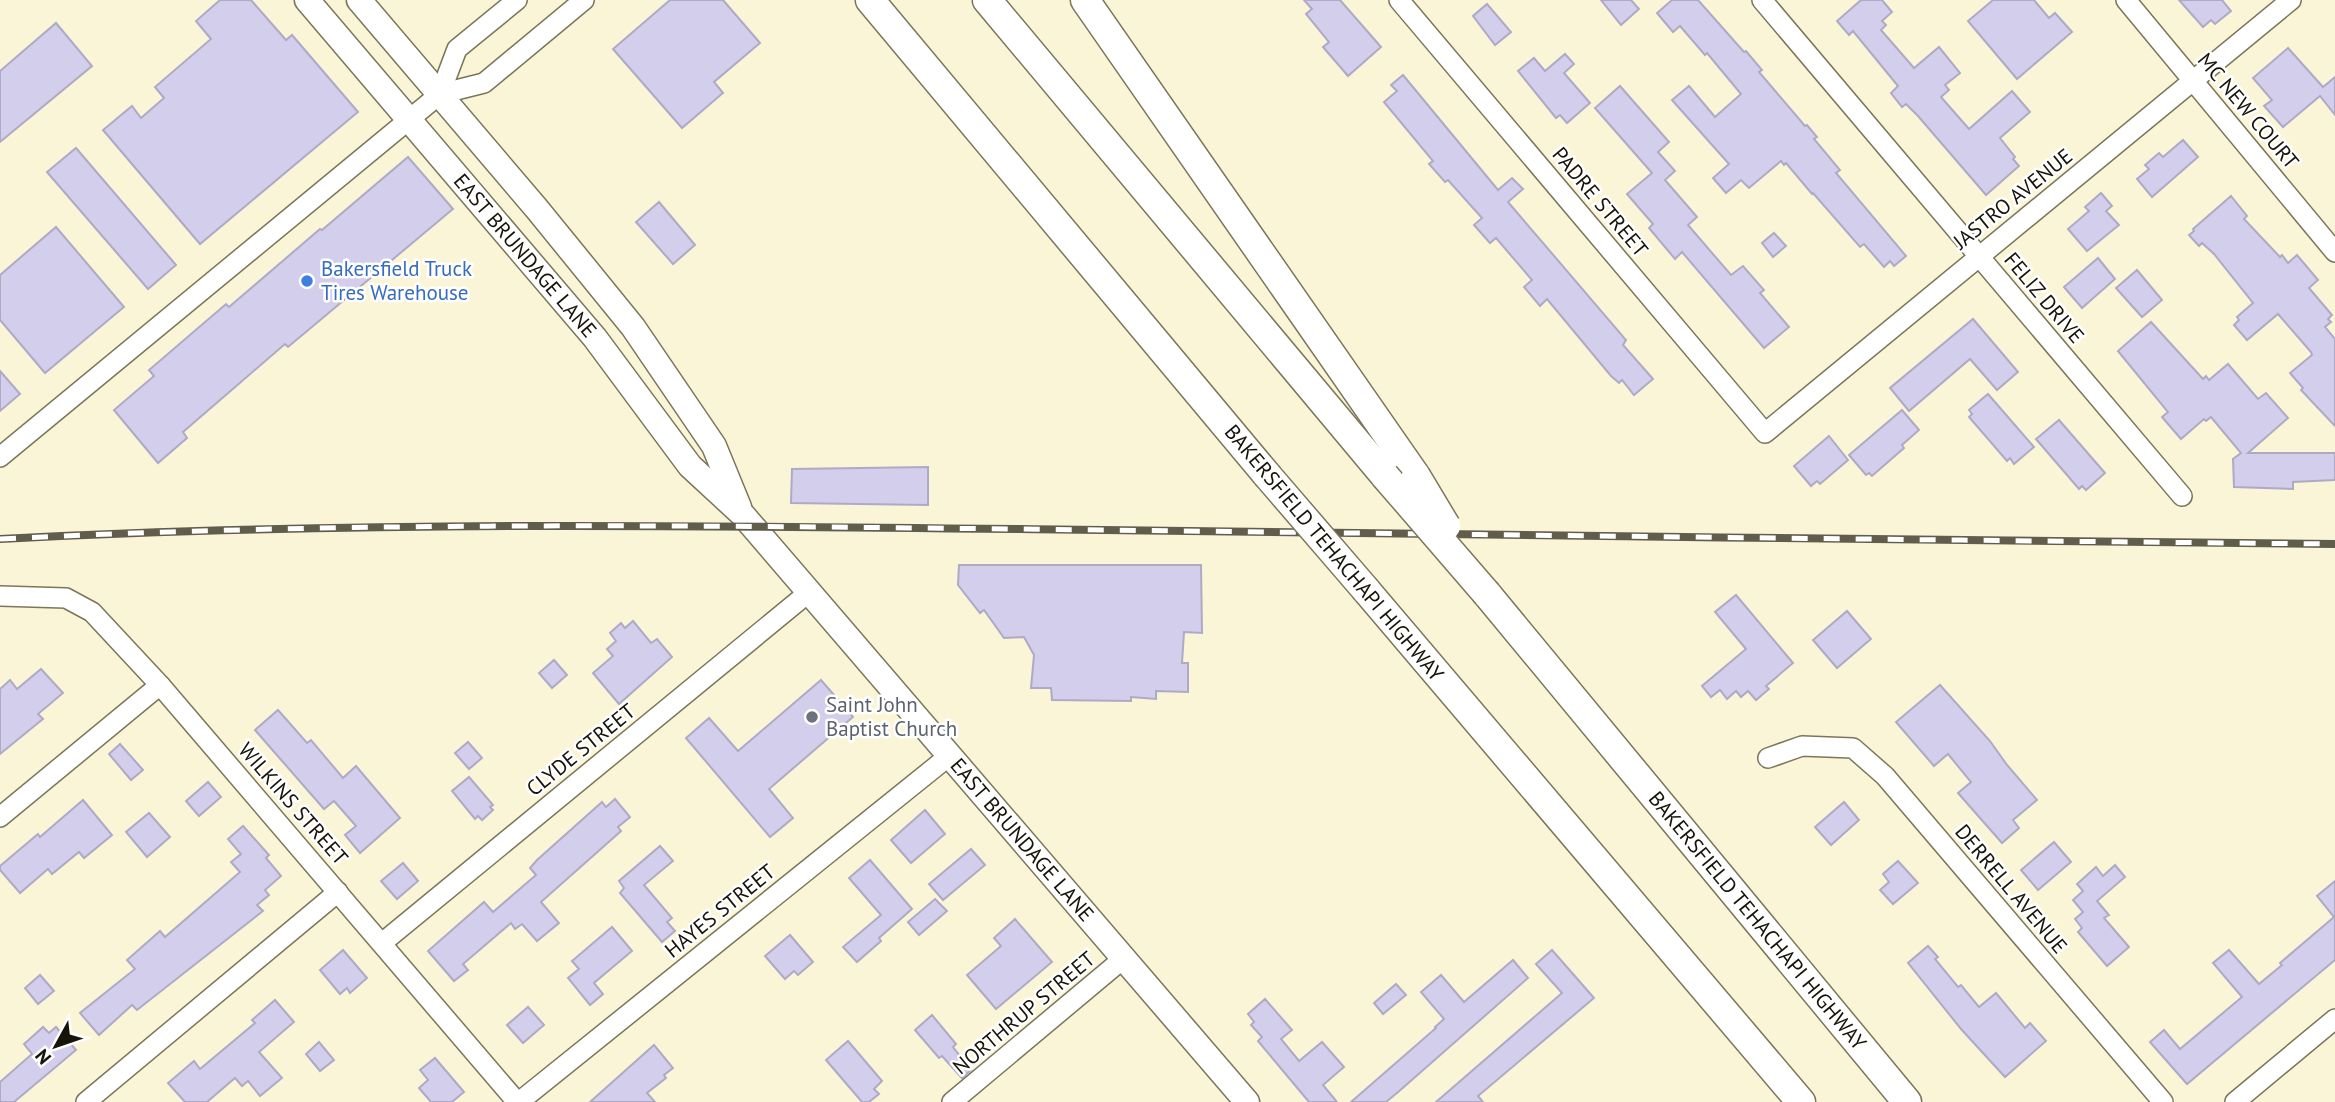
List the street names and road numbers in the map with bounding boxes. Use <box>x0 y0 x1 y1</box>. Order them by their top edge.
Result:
street label: MC NEW COURT <box>2192 47 2305 175</box>
street label: PADRE STREET <box>1547 141 1654 262</box>
street label: JASTRO AVENUE <box>1947 142 2078 256</box>
street label: EAST BRUNDAGE LANE <box>448 168 603 343</box>
street label: FELIZ DRIVE <box>1998 247 2090 349</box>
street label: BAKERSFIELD TEHACHAPI HIGHWAY <box>1219 419 1450 687</box>
street label: CLYDE STREET <box>521 697 641 802</box>
street label: WILKINS STREET <box>233 737 354 871</box>
street label: EAST BRUNDAGE LANE <box>945 752 1100 927</box>
street label: BAKERSFIELD TEHACHAPI HIGHWAY <box>1643 786 1872 1055</box>
street label: DERRELL AVENUE <box>1949 818 2073 959</box>
street label: HAYES STREET <box>659 858 781 963</box>
street label: NORTHRUP STREET <box>947 945 1101 1080</box>

